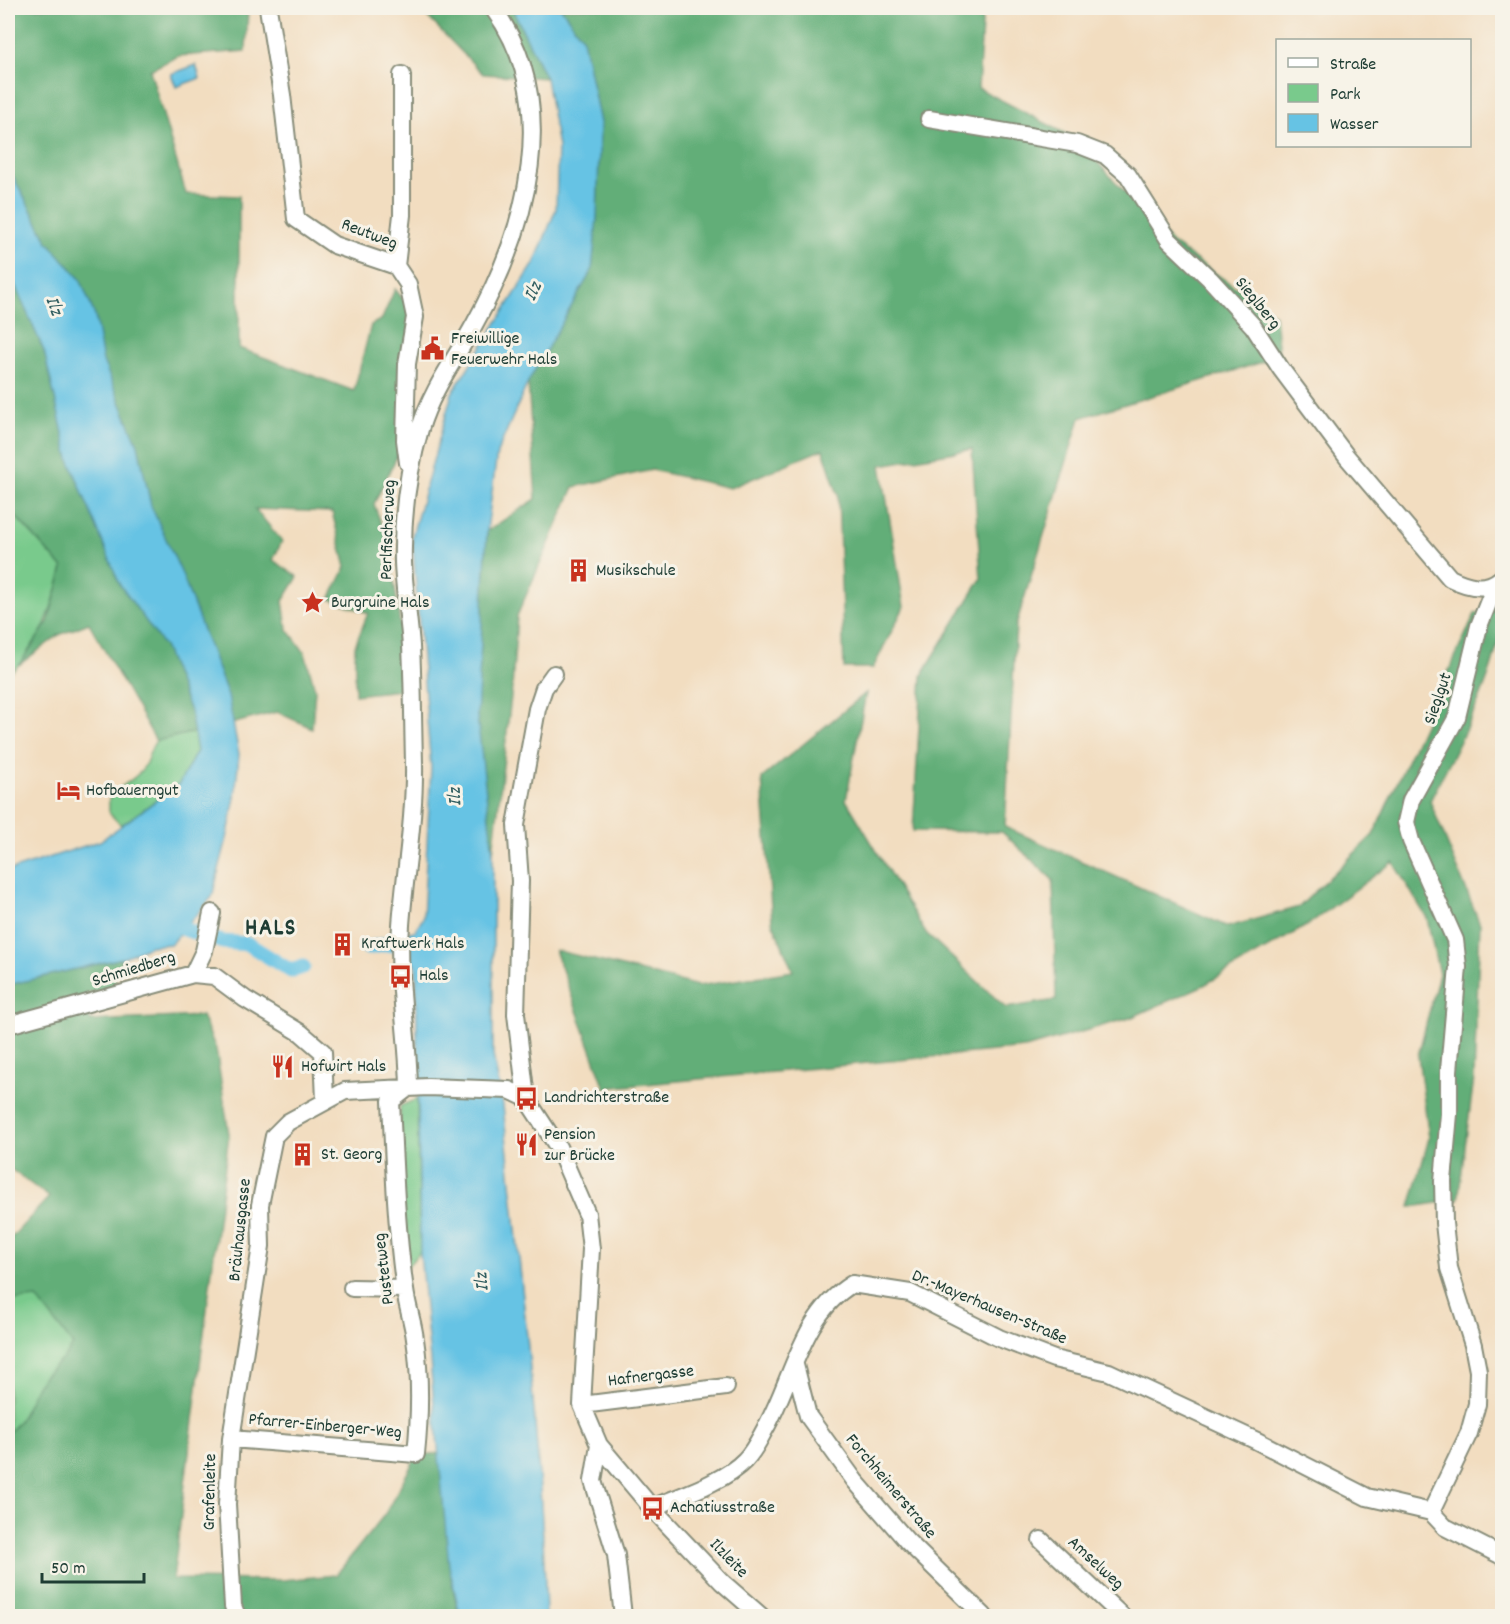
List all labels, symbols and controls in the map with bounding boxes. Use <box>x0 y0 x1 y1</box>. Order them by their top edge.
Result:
legend <box>1276 39 1471 147</box>
text: Straße <box>1330 53 1376 78</box>
text: Park <box>1330 83 1361 108</box>
text: Wasser <box>1330 113 1379 138</box>
street label: Reutweg <box>337 213 401 257</box>
street label: Sieglberg <box>1228 272 1286 336</box>
water label: Ilz <box>517 276 551 306</box>
water label: Ilz <box>37 292 70 321</box>
place label: Freiwillige Feuerwehr Hals <box>451 327 557 373</box>
public building icon: Freiwillige Feuerwehr Hals <box>420 336 446 362</box>
street label: Perlfischerweg <box>375 479 403 581</box>
building icon: Musikschule <box>565 558 591 584</box>
place label: Musikschule <box>596 559 676 584</box>
place icon: Burgruine Hals <box>300 590 326 616</box>
place label: Burgruine Hals <box>331 591 429 616</box>
street label: Sieglgut <box>1418 669 1460 728</box>
hotel icon: Hofbauerngut <box>55 778 81 804</box>
place label: Hofbauerngut <box>86 779 179 804</box>
water label: Ilz <box>441 786 470 807</box>
district label: HALS <box>245 912 297 946</box>
building icon: Kraftwerk Hals <box>330 931 356 957</box>
place label: Kraftwerk Hals <box>361 932 465 957</box>
street label: Schmiedberg <box>89 945 179 994</box>
bus stop icon: Hals <box>388 963 414 989</box>
place label: Hals <box>419 964 449 989</box>
restaurant icon: Hofwirt Hals <box>270 1054 296 1080</box>
place label: Hofwirt Hals <box>301 1055 386 1080</box>
bus stop icon: Landrichterstraße <box>513 1085 539 1111</box>
place label: Landrichterstraße <box>544 1086 669 1111</box>
place label: Pension zur Brücke <box>544 1123 615 1169</box>
restaurant icon: Pension zur Brücke <box>513 1132 539 1158</box>
building icon: St. Georg <box>290 1142 316 1168</box>
place label: St. Georg <box>321 1143 382 1168</box>
street label: Bräuhausgasse <box>223 1177 259 1283</box>
street label: Pustetweg <box>368 1232 402 1306</box>
street label: Dr.-Mayerhausen-Straße <box>907 1264 1071 1352</box>
water label: Ilz <box>468 1270 498 1292</box>
street label: Hafnergasse <box>607 1359 695 1395</box>
street label: Pfarrer-Einberger-Weg <box>247 1408 403 1446</box>
street label: Forchheimerstraße <box>839 1429 942 1545</box>
street label: Grafenleite <box>198 1453 224 1531</box>
bus stop icon: Achatiusstraße <box>639 1495 665 1521</box>
place label: Achatiusstraße <box>670 1496 775 1521</box>
street label: Amselweg <box>1061 1531 1129 1597</box>
street label: Ilzleite <box>703 1533 753 1585</box>
scale bar <box>42 1546 144 1584</box>
text: 50 m <box>51 1557 86 1582</box>

